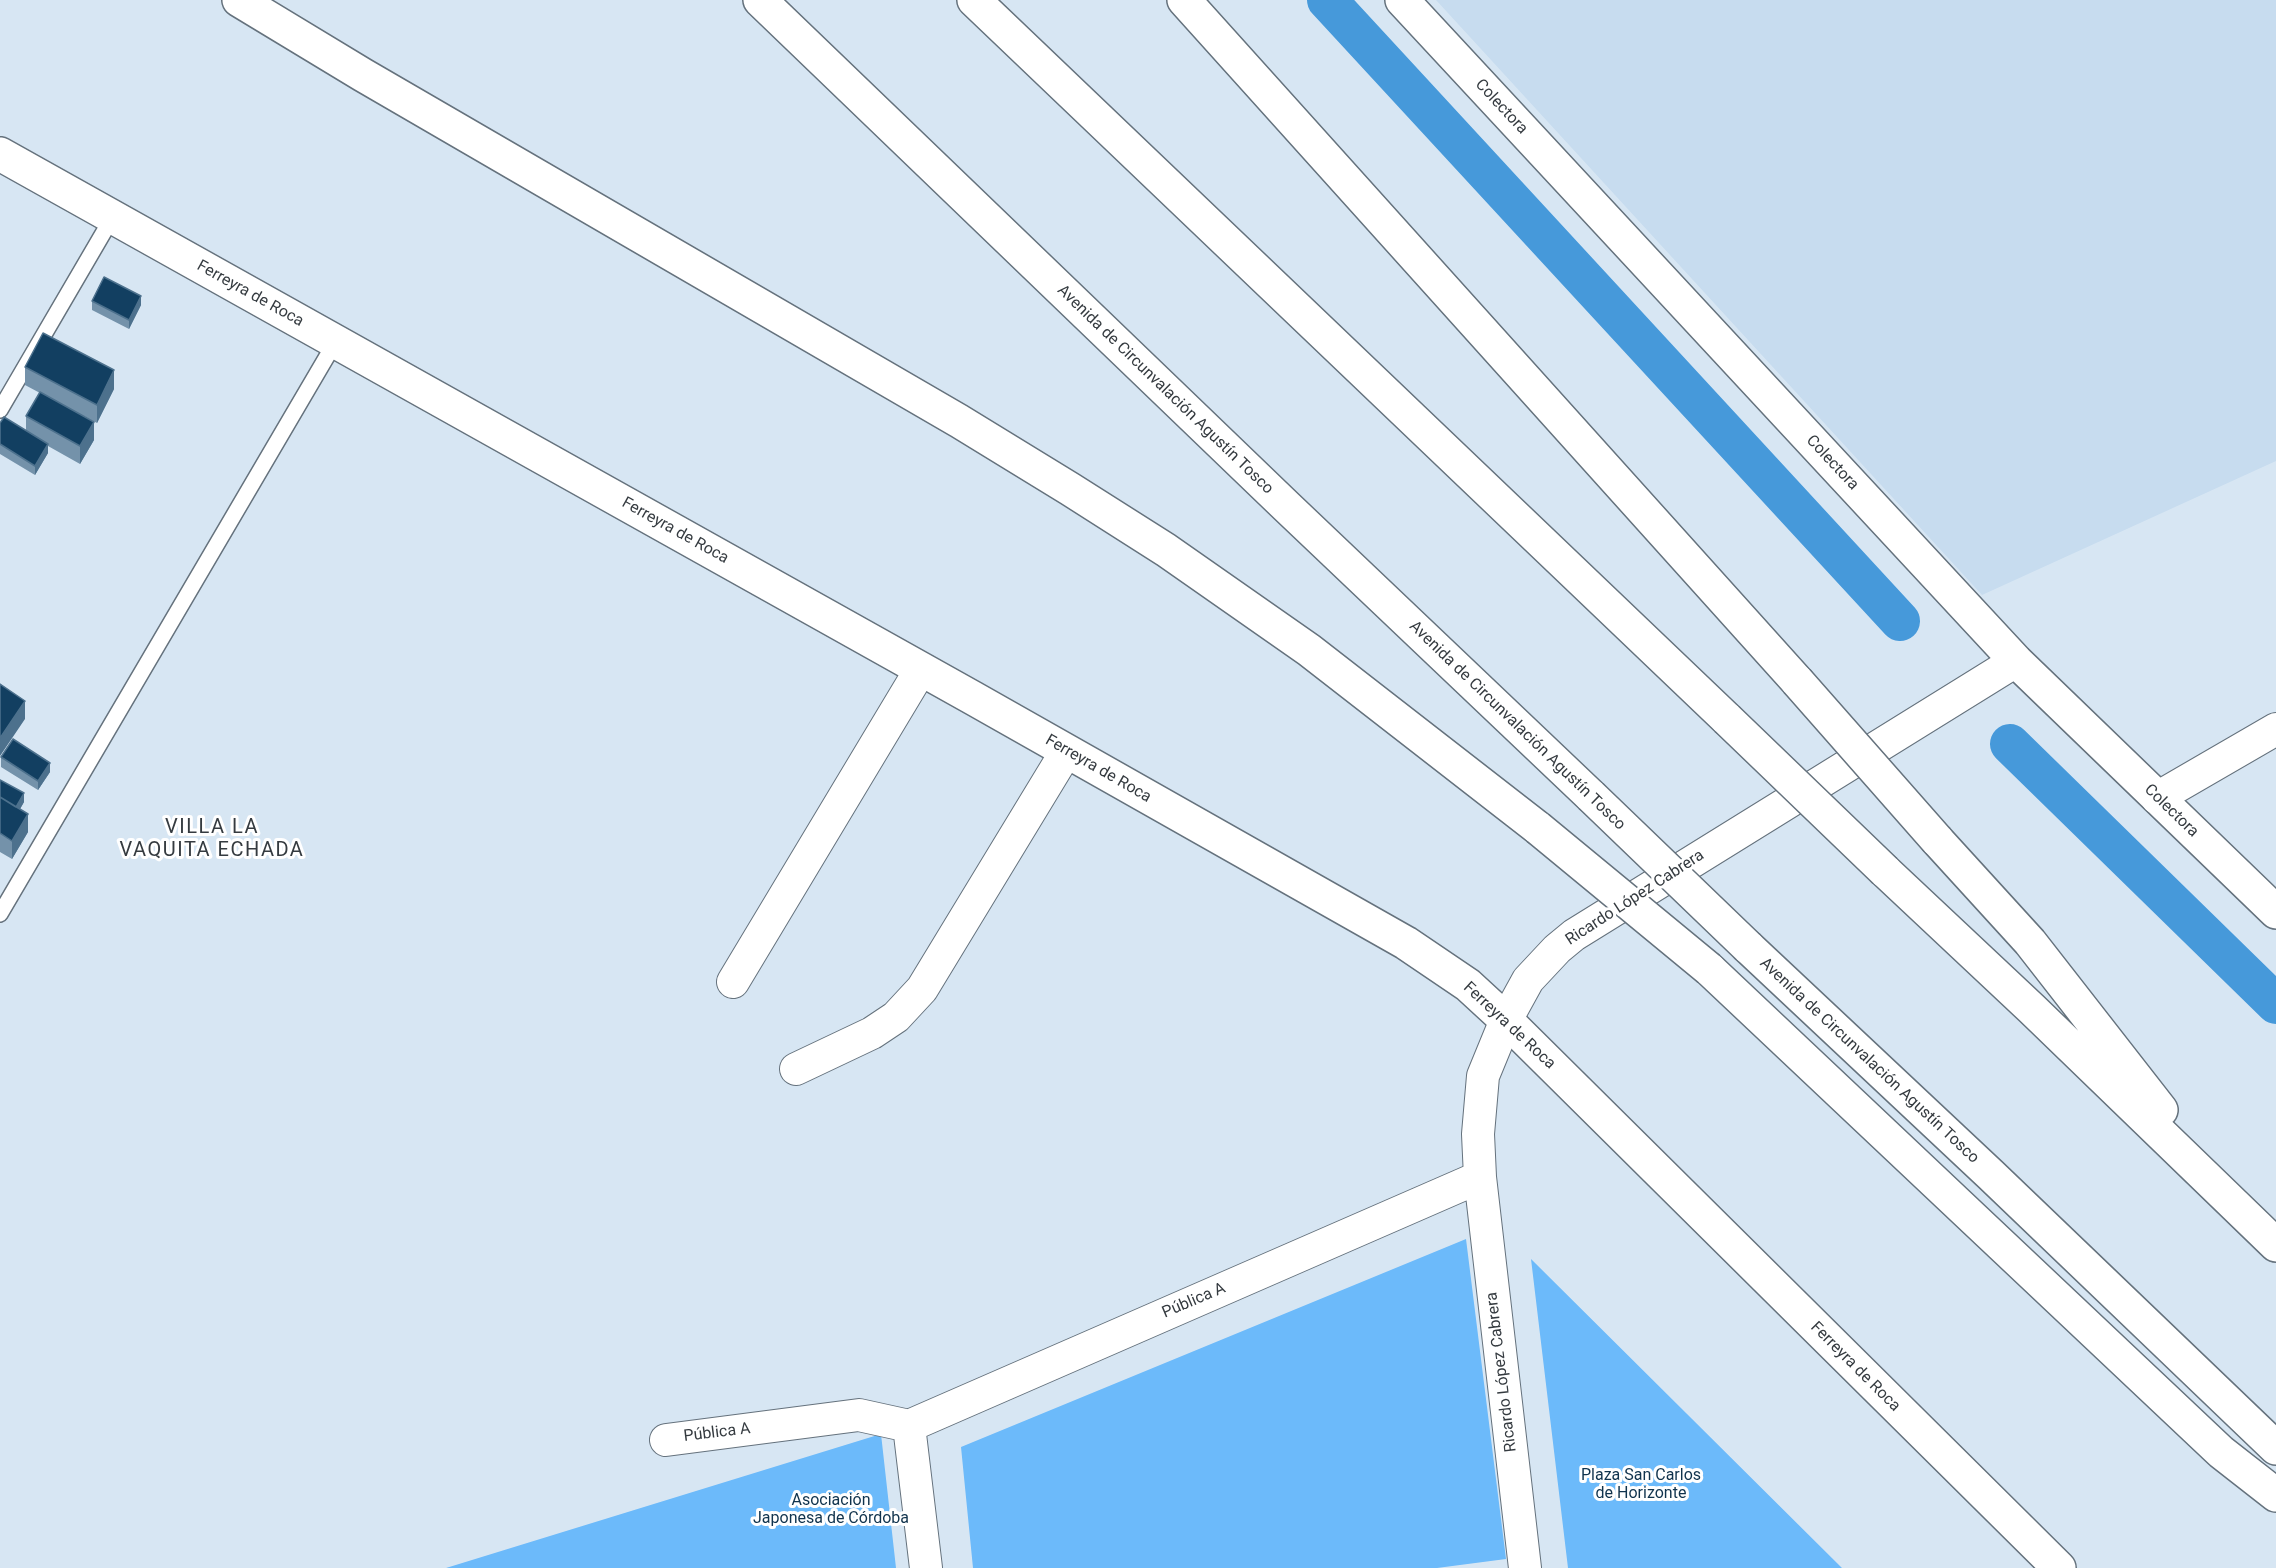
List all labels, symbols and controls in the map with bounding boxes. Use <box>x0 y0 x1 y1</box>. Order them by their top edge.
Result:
street label: Colectora <box>1471 75 1531 139</box>
street label: Ferreyra de Roca <box>193 257 307 331</box>
street label: Avenida de Circunvalación Agustín Tosco <box>1053 281 1277 499</box>
street label: Colectora <box>1802 431 1862 495</box>
street label: Ferreyra de Roca <box>618 494 732 568</box>
street label: Avenida de Circunvalación Agustín Tosco <box>1405 617 1629 835</box>
street label: Ferreyra de Roca <box>1042 731 1154 807</box>
street label: Colectora <box>2140 780 2202 842</box>
district label: VILLA LA VAQUITA ECHADA <box>120 816 304 863</box>
street label: Ricardo López Cabrera <box>1562 846 1708 950</box>
street label: Avenida de Circunvalación Agustín Tosco <box>1755 954 1983 1168</box>
street label: Ferreyra de Roca <box>1459 978 1559 1074</box>
street label: Pública A <box>1159 1279 1229 1323</box>
street label: Ricardo López Cabrera <box>1483 1291 1521 1453</box>
street label: Ferreyra de Roca <box>1806 1318 1904 1416</box>
street label: Pública A <box>682 1419 752 1447</box>
park label: Plaza San Carlos de Horizonte <box>1581 1466 1701 1504</box>
park label: Asociación Japonesa de Córdoba <box>753 1491 909 1529</box>

